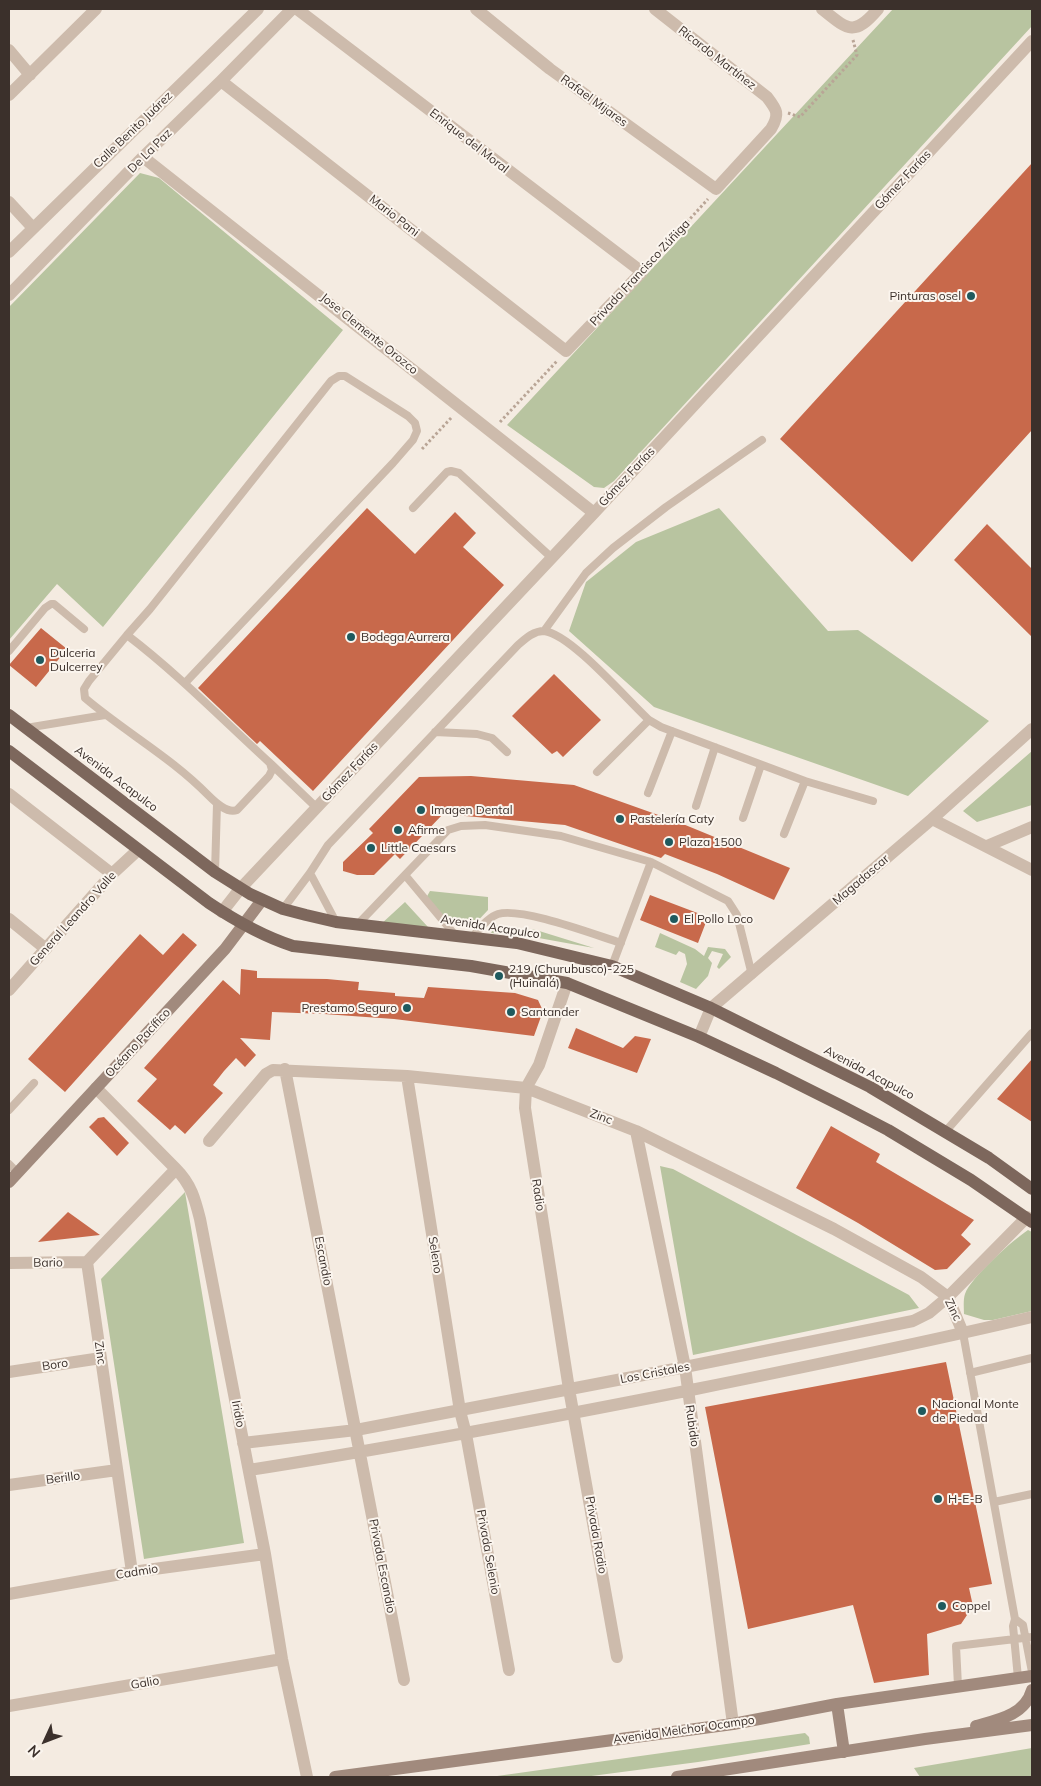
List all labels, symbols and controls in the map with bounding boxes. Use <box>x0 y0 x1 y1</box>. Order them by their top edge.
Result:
street label: Ricardo Martínez <box>675 23 759 93</box>
street label: Rafael Mijares <box>558 72 630 130</box>
street label: Calle Benito Juárez <box>90 89 176 171</box>
street label: Enrique del Moral <box>427 106 511 176</box>
street label: De La Paz <box>125 126 175 176</box>
street label: Gómez Farías <box>872 147 934 213</box>
street label: Mario Pani <box>366 192 422 240</box>
street label: Privada Francisco Zúñiga <box>587 217 693 329</box>
place label: Pinturas osel <box>889 289 961 303</box>
street label: Jose Clemente Orozco <box>317 290 421 378</box>
marker: Pinturas osel <box>965 290 977 302</box>
street label: Gómez Farías <box>596 444 658 510</box>
place label: Bodega Aurrera <box>361 630 450 644</box>
marker: Bodega Aurrera <box>345 631 357 643</box>
place label: Dulceria Dulcerrey <box>50 646 103 674</box>
marker: Dulceria Dulcerrey <box>34 654 46 666</box>
street label: Gómez Farías <box>319 739 381 805</box>
street label: Avenida Acapulco <box>72 743 160 815</box>
place label: Imagen Dental <box>431 803 513 817</box>
marker: Imagen Dental <box>415 804 427 816</box>
place label: Pastelería Caty <box>630 812 714 826</box>
marker: Pastelería Caty <box>614 813 626 825</box>
place label: Afirme <box>408 823 445 837</box>
marker: Afirme <box>392 824 404 836</box>
place label: Plaza 1500 <box>679 835 742 849</box>
marker: Plaza 1500 <box>663 836 675 848</box>
place label: Little Caesars <box>381 841 456 855</box>
marker: Little Caesars <box>365 842 377 854</box>
street label: Magadascar <box>830 852 892 908</box>
street label: General Leandro Valle <box>27 869 119 969</box>
street label: Avenida Acapulco <box>439 912 541 942</box>
place label: El Pollo Loco <box>684 912 753 926</box>
marker: El Pollo Loco <box>668 913 680 925</box>
place label: 219 (Churubusco)-225 (Huinalá) <box>509 962 634 990</box>
marker: 219 (Churubusco)-225 (Huinalá) <box>493 970 505 982</box>
place label: Prestamo Seguro <box>301 1001 397 1015</box>
marker: Prestamo Seguro <box>401 1002 413 1014</box>
place label: Santander <box>521 1005 579 1019</box>
street label: Océano Pacífico <box>102 1006 174 1080</box>
marker: Santander <box>505 1006 517 1018</box>
street label: Avenida Acapulco <box>821 1043 917 1103</box>
street label: Zinc <box>588 1106 614 1128</box>
street label: Radio <box>528 1178 548 1212</box>
street label: Escandio <box>311 1235 335 1287</box>
street label: Seleno <box>425 1235 445 1275</box>
street label: Bario <box>33 1256 63 1270</box>
street label: Zinc <box>941 1297 965 1323</box>
street label: Zinc <box>91 1341 109 1365</box>
street label: Boro <box>41 1356 69 1374</box>
street label: Los Cristales <box>619 1359 691 1387</box>
place label: Nacional Monte de Piedad <box>932 1397 1019 1425</box>
street label: Iridio <box>228 1399 248 1429</box>
street label: Rubidio <box>682 1404 702 1448</box>
marker: Nacional Monte de Piedad <box>916 1405 928 1417</box>
street label: Berillo <box>45 1468 81 1488</box>
place label: H-E-B <box>948 1492 983 1506</box>
marker: H-E-B <box>932 1493 944 1505</box>
street label: Privada Radio <box>582 1495 610 1575</box>
street label: Privada Selenio <box>473 1508 503 1596</box>
street label: Privada Escandio <box>366 1518 398 1614</box>
street label: Cadmio <box>115 1562 159 1582</box>
place label: Coppel <box>952 1599 990 1613</box>
marker: Coppel <box>936 1600 948 1612</box>
street label: Galio <box>130 1673 160 1693</box>
street label: Avenida Melchor Ocampo <box>612 1713 756 1747</box>
north arrow <box>20 1716 70 1766</box>
text: N <box>24 1741 44 1761</box>

